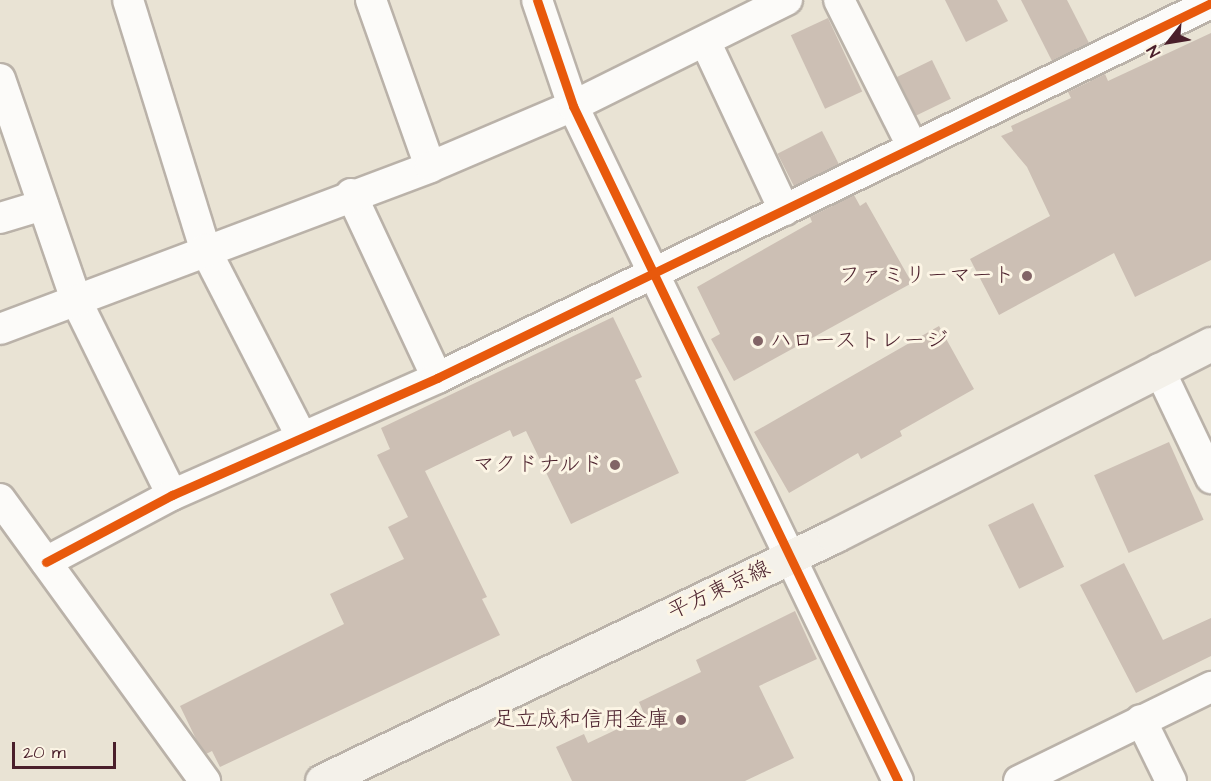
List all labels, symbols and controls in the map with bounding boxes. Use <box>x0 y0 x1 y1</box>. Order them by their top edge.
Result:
north arrow <box>1139 12 1199 72</box>
text: N <box>1142 41 1166 61</box>
place label: ファミリーマート <box>839 263 1015 289</box>
marker: ファミリーマート <box>1020 269 1034 283</box>
place label: ハローストレージ <box>770 328 947 354</box>
marker: ハローストレージ <box>751 334 765 348</box>
place label: マクドナルド <box>471 452 603 478</box>
marker: マクドナルド <box>608 458 622 472</box>
street label: 平方東京線 <box>664 555 774 625</box>
place label: 足立成和信用金庫 <box>493 707 669 733</box>
marker: 足立成和信用金庫 <box>674 713 688 727</box>
scale bar <box>15 730 118 768</box>
text: 20 m <box>23 740 66 765</box>

